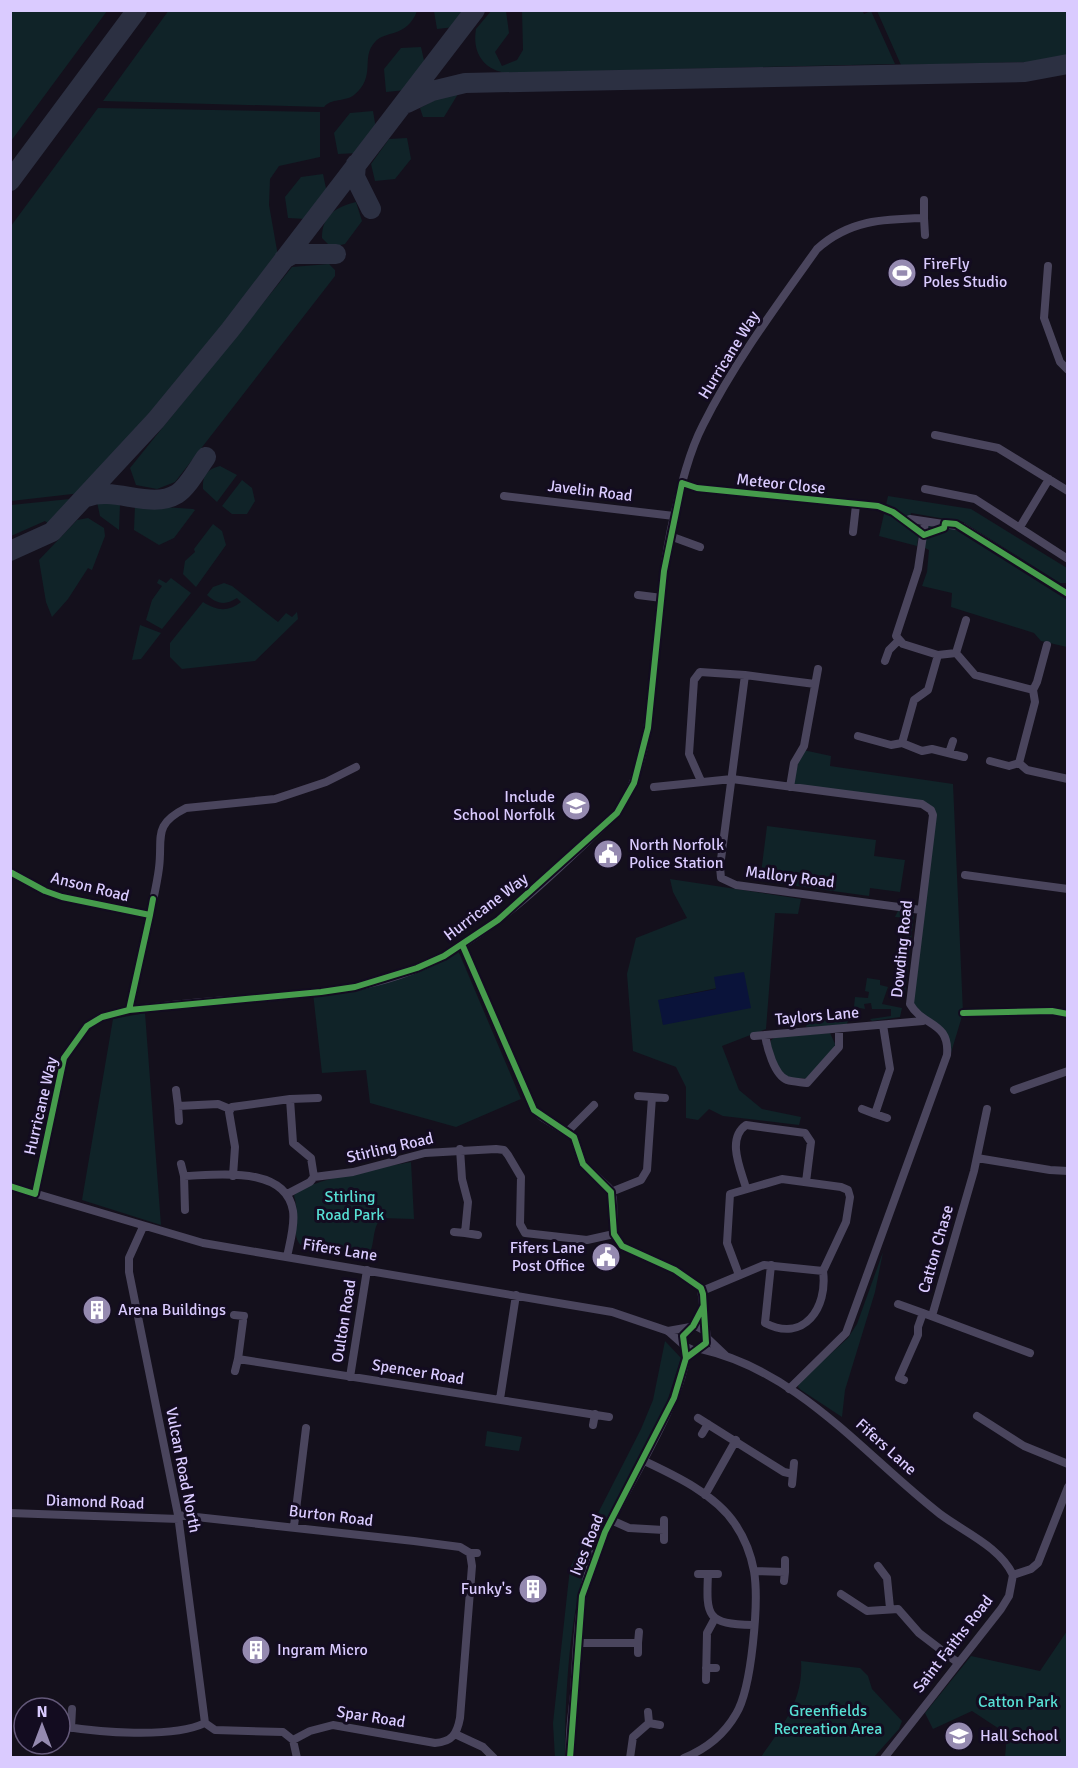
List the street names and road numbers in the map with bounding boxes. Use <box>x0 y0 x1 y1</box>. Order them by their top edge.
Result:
street label: Hurricane Way <box>694 307 764 403</box>
street label: Meteor Close <box>735 469 827 499</box>
street label: Javelin Road <box>547 476 633 506</box>
street label: Mallory Road <box>744 862 836 892</box>
street label: Anson Road <box>49 868 131 906</box>
street label: Hurricane Way <box>440 869 532 945</box>
street label: Dowding Road <box>887 899 917 999</box>
street label: Taylors Lane <box>774 1002 860 1030</box>
street label: Hurricane Way <box>20 1054 62 1157</box>
street label: Stirling Road <box>345 1128 435 1168</box>
street label: Catton Chase <box>914 1203 958 1295</box>
street label: Fifers Lane <box>301 1234 379 1266</box>
street label: Oulton Road <box>328 1278 360 1364</box>
street label: Spencer Road <box>370 1355 466 1389</box>
street label: Vulcan Road North <box>161 1406 205 1534</box>
street label: Fifers Lane <box>851 1414 921 1480</box>
street label: Diamond Road <box>45 1490 145 1514</box>
street label: Burton Road <box>288 1501 374 1531</box>
street label: Ives Road <box>566 1511 608 1579</box>
street label: Saint Faiths Road <box>909 1591 997 1697</box>
street label: Spar Road <box>335 1702 407 1732</box>

